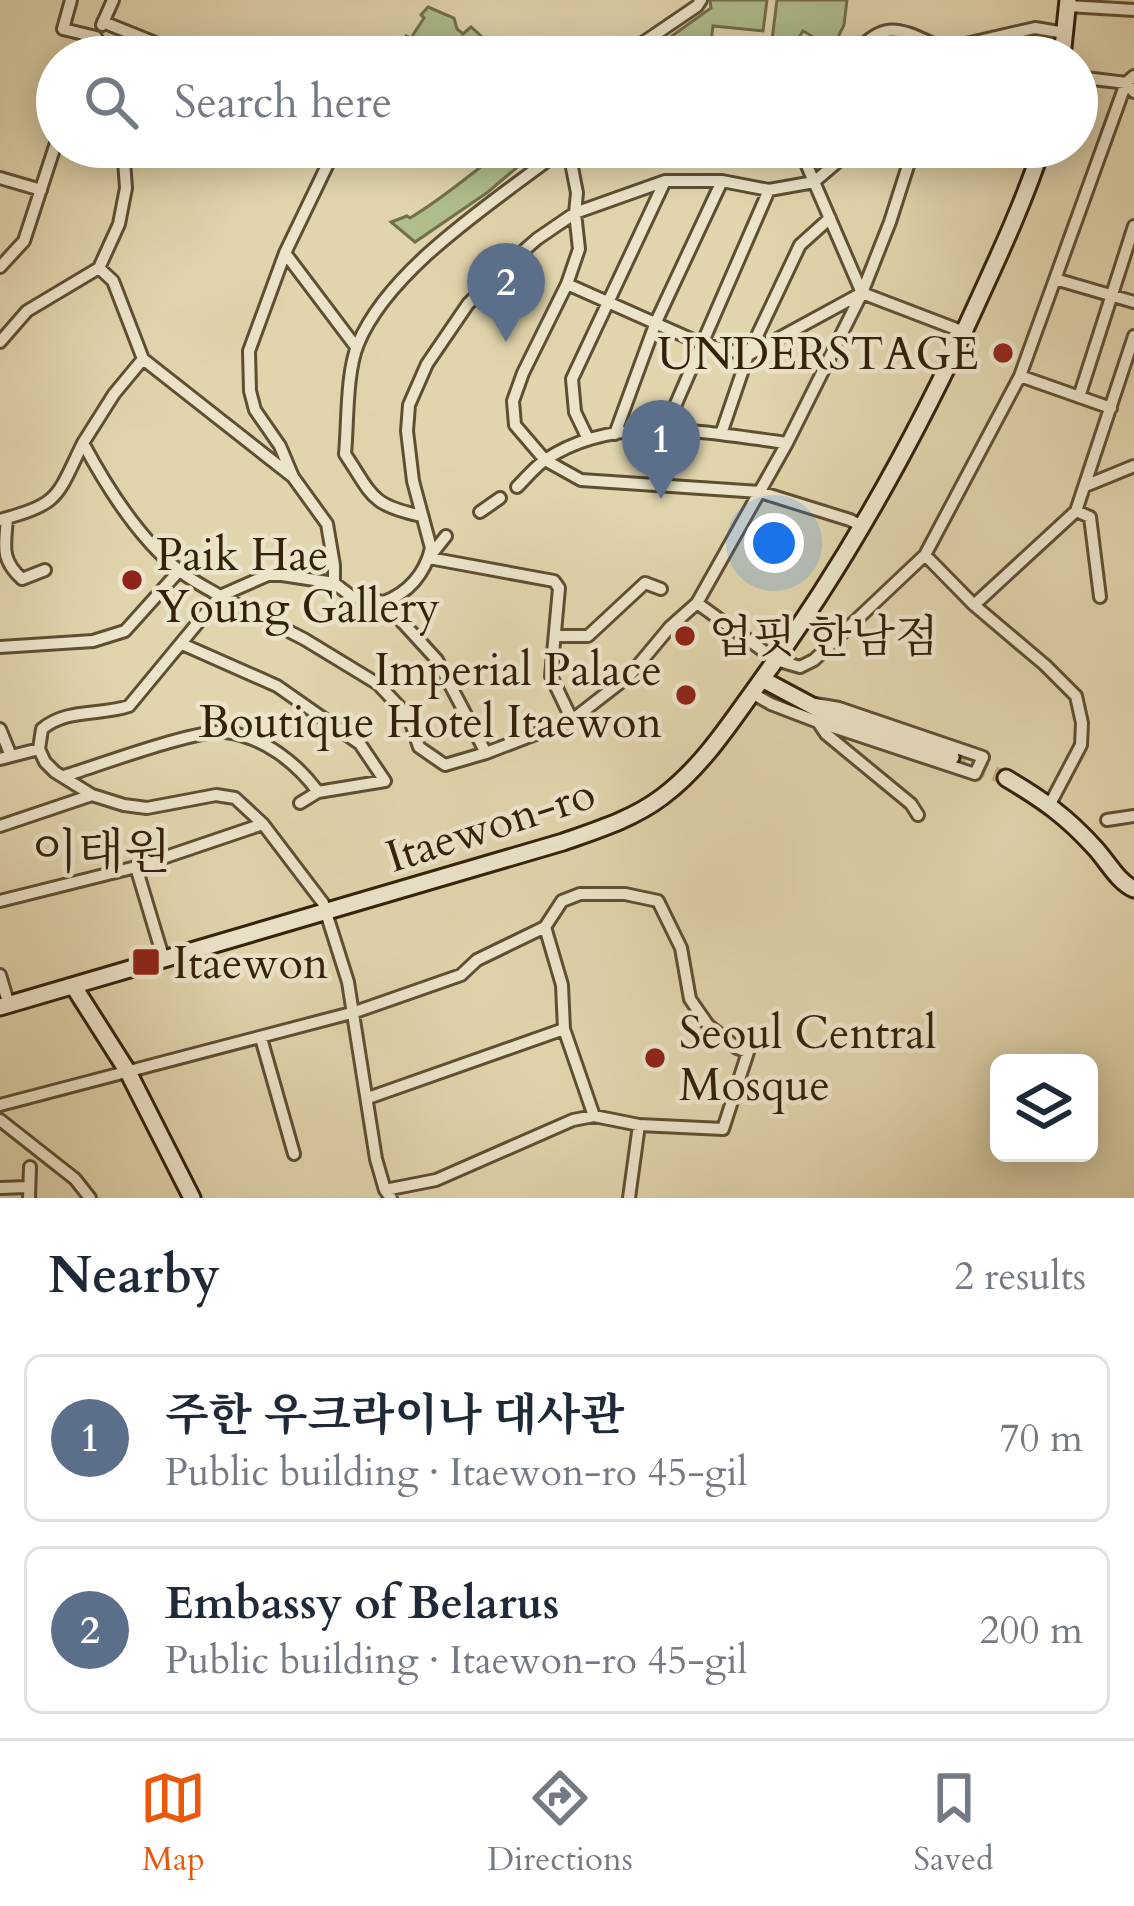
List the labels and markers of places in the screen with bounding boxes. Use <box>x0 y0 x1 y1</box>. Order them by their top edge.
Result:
pin: 2 <box>467 243 545 342</box>
place label: UNDERSTAGE <box>657 324 979 385</box>
marker: UNDERSTAGE <box>990 340 1016 366</box>
pin: 1 <box>622 400 700 499</box>
place label: Paik Hae Young Gallery <box>156 525 440 638</box>
marker: Paik Hae Young Gallery <box>119 567 145 593</box>
place label: 업핏 한남점 <box>709 607 938 668</box>
marker: 업핏 한남점 <box>672 623 698 649</box>
place label: Imperial Palace Boutique Hotel Itaewon <box>199 640 662 753</box>
marker: Imperial Palace Boutique Hotel Itaewon <box>673 682 699 708</box>
place label: Itaewon <box>173 933 329 994</box>
marker: Itaewon <box>130 946 162 978</box>
place label: Seoul Central Mosque <box>679 1003 936 1116</box>
marker: Seoul Central Mosque <box>642 1045 668 1071</box>

